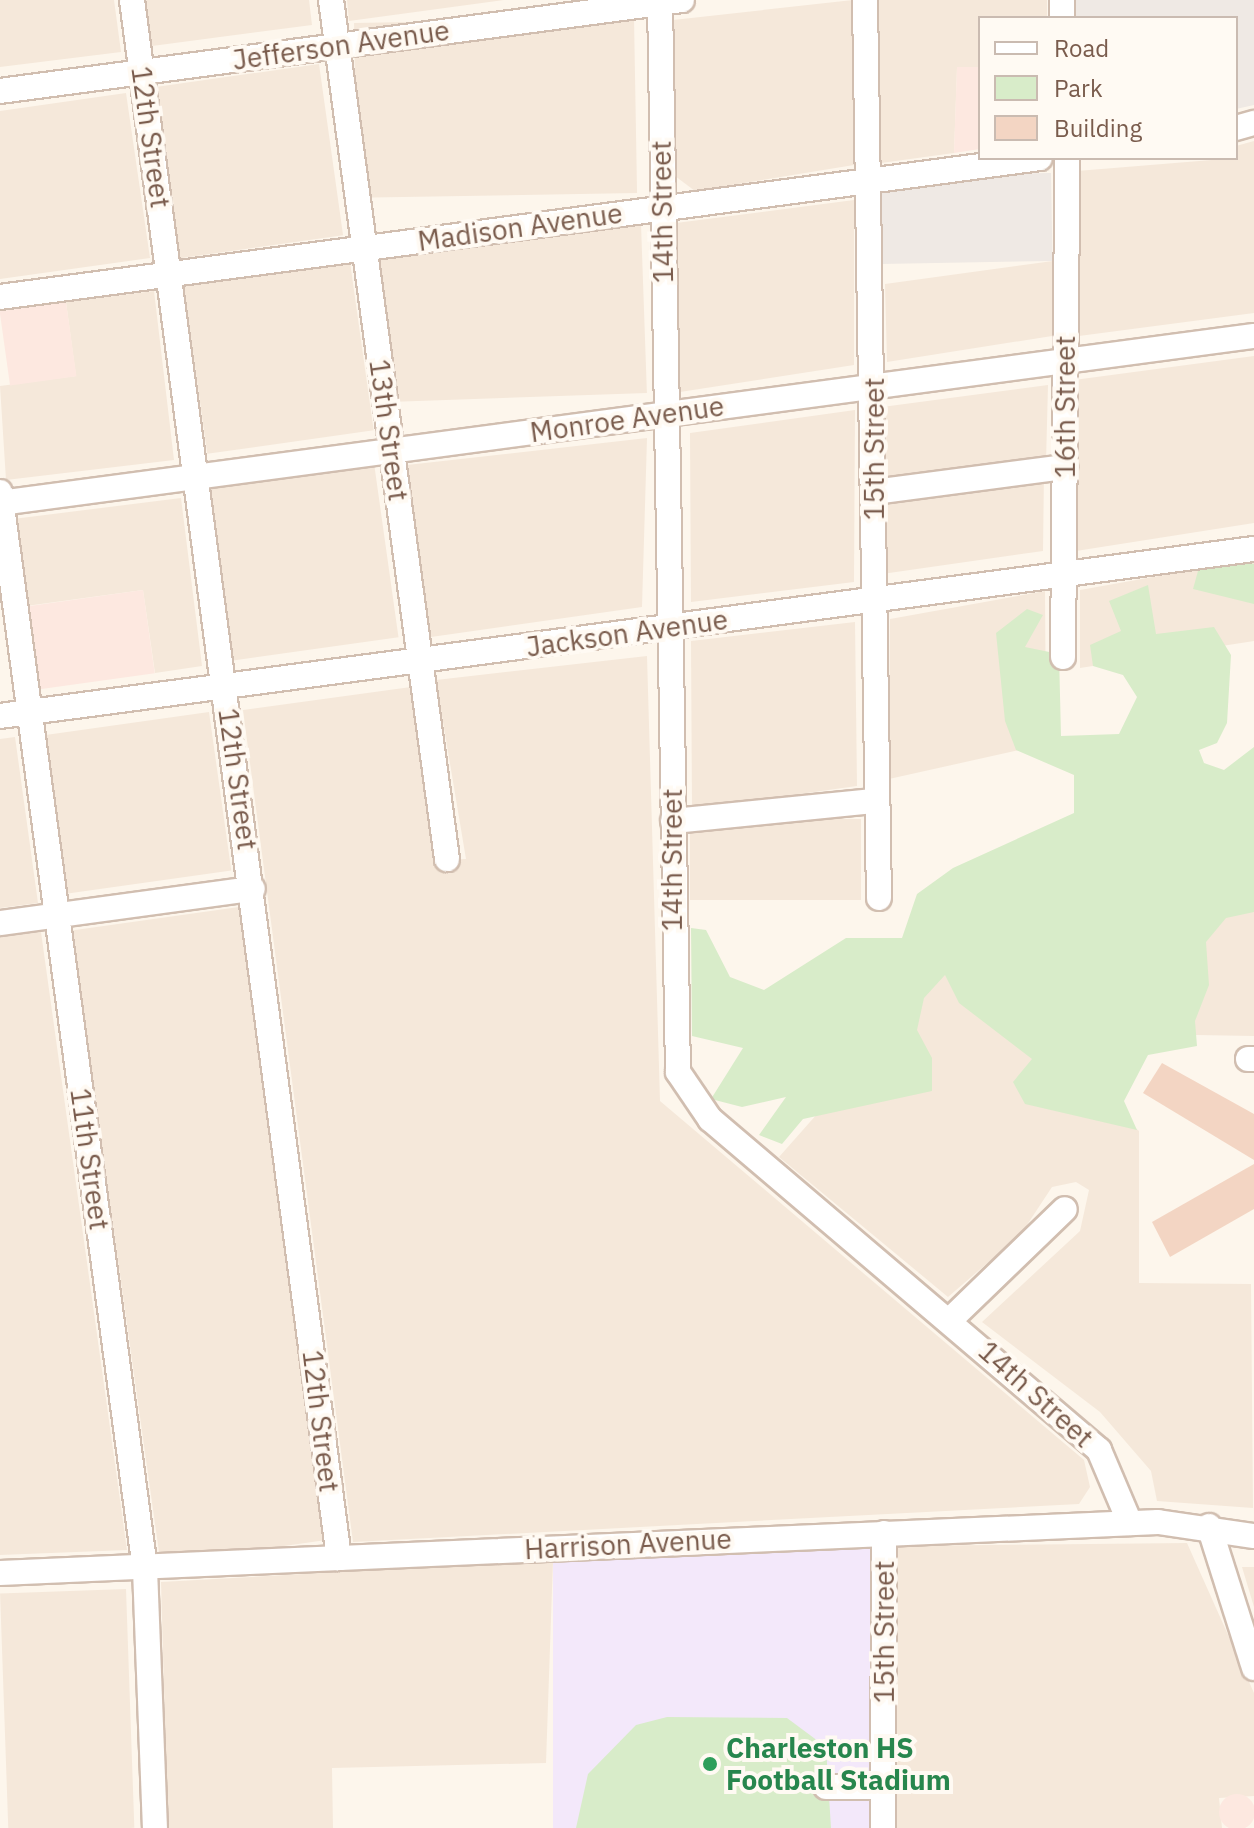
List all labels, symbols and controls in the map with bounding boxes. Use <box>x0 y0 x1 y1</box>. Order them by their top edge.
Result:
street label: Jefferson Avenue <box>230 13 452 77</box>
legend <box>978 16 1238 160</box>
text: Road <box>1054 32 1109 64</box>
street label: 12th Street <box>124 64 178 210</box>
text: Park <box>1054 72 1103 104</box>
text: Building <box>1054 112 1142 144</box>
street label: 14th Street <box>644 140 680 284</box>
street label: Madison Avenue <box>416 196 624 258</box>
street label: 16th Street <box>1048 336 1082 478</box>
street label: 13th Street <box>362 357 416 503</box>
street label: 15th Street <box>857 378 891 520</box>
street label: Monroe Avenue <box>528 389 726 449</box>
street label: Jackson Avenue <box>524 602 730 664</box>
street label: 12th Street <box>211 706 265 852</box>
street label: 14th Street <box>655 789 689 931</box>
street label: 11th Street <box>63 1086 117 1232</box>
street label: 14th Street <box>972 1334 1100 1454</box>
street label: 12th Street <box>296 1348 346 1494</box>
street label: Harrison Avenue <box>523 1522 733 1566</box>
street label: 15th Street <box>867 1561 901 1703</box>
place label: Charleston HS Football Stadium <box>726 1731 951 1797</box>
marker: Charleston HS Football Stadium <box>701 1755 719 1773</box>

